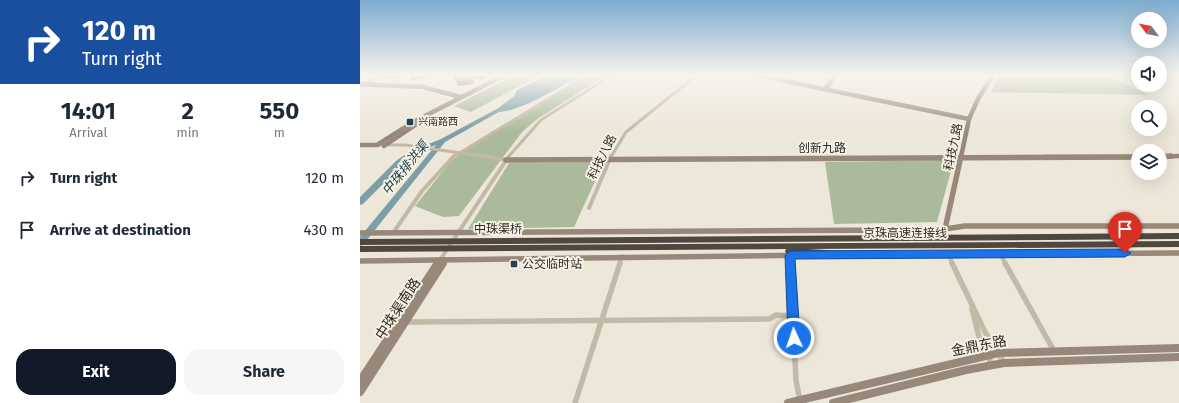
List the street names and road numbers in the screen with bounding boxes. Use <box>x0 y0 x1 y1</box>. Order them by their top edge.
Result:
street label: 科技九路 <box>941 122 965 172</box>
street label: 科技八路 <box>585 132 619 182</box>
street label: 创新九路 <box>798 141 846 155</box>
street label: 中珠渠桥 <box>474 222 522 236</box>
street label: 京珠高速连接线 <box>863 226 947 240</box>
street label: 中珠渠南路 <box>372 275 424 343</box>
street label: 金鼎东路 <box>950 332 1008 360</box>

